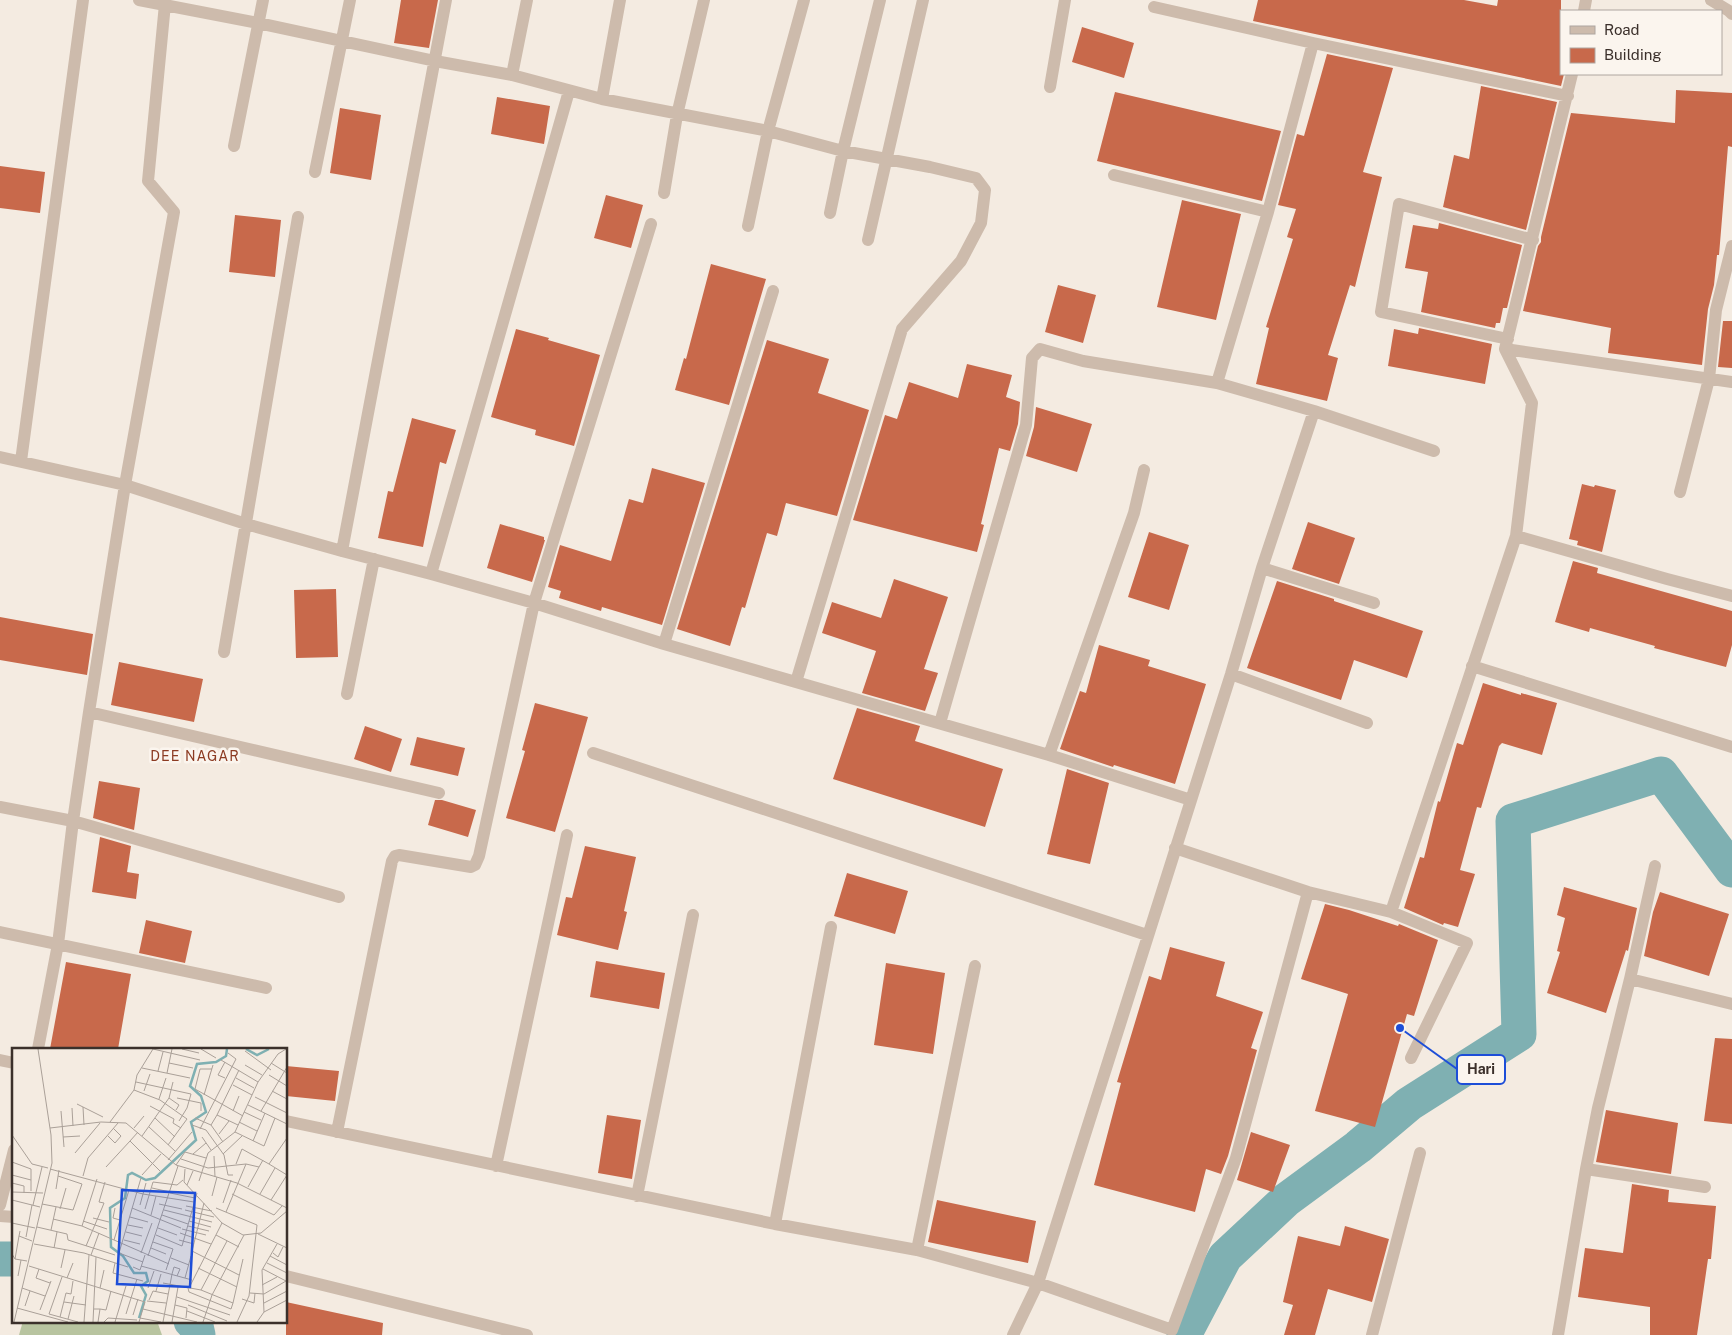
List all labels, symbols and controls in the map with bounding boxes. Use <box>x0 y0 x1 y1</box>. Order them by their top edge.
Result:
legend <box>1560 10 1722 75</box>
text: Road <box>1604 21 1640 38</box>
text: Building <box>1604 46 1662 63</box>
district label: DEE NAGAR <box>150 748 240 764</box>
inset map <box>12 1048 288 1322</box>
callout: Hari <box>1457 1055 1505 1084</box>
text: Hari <box>1467 1061 1495 1077</box>

